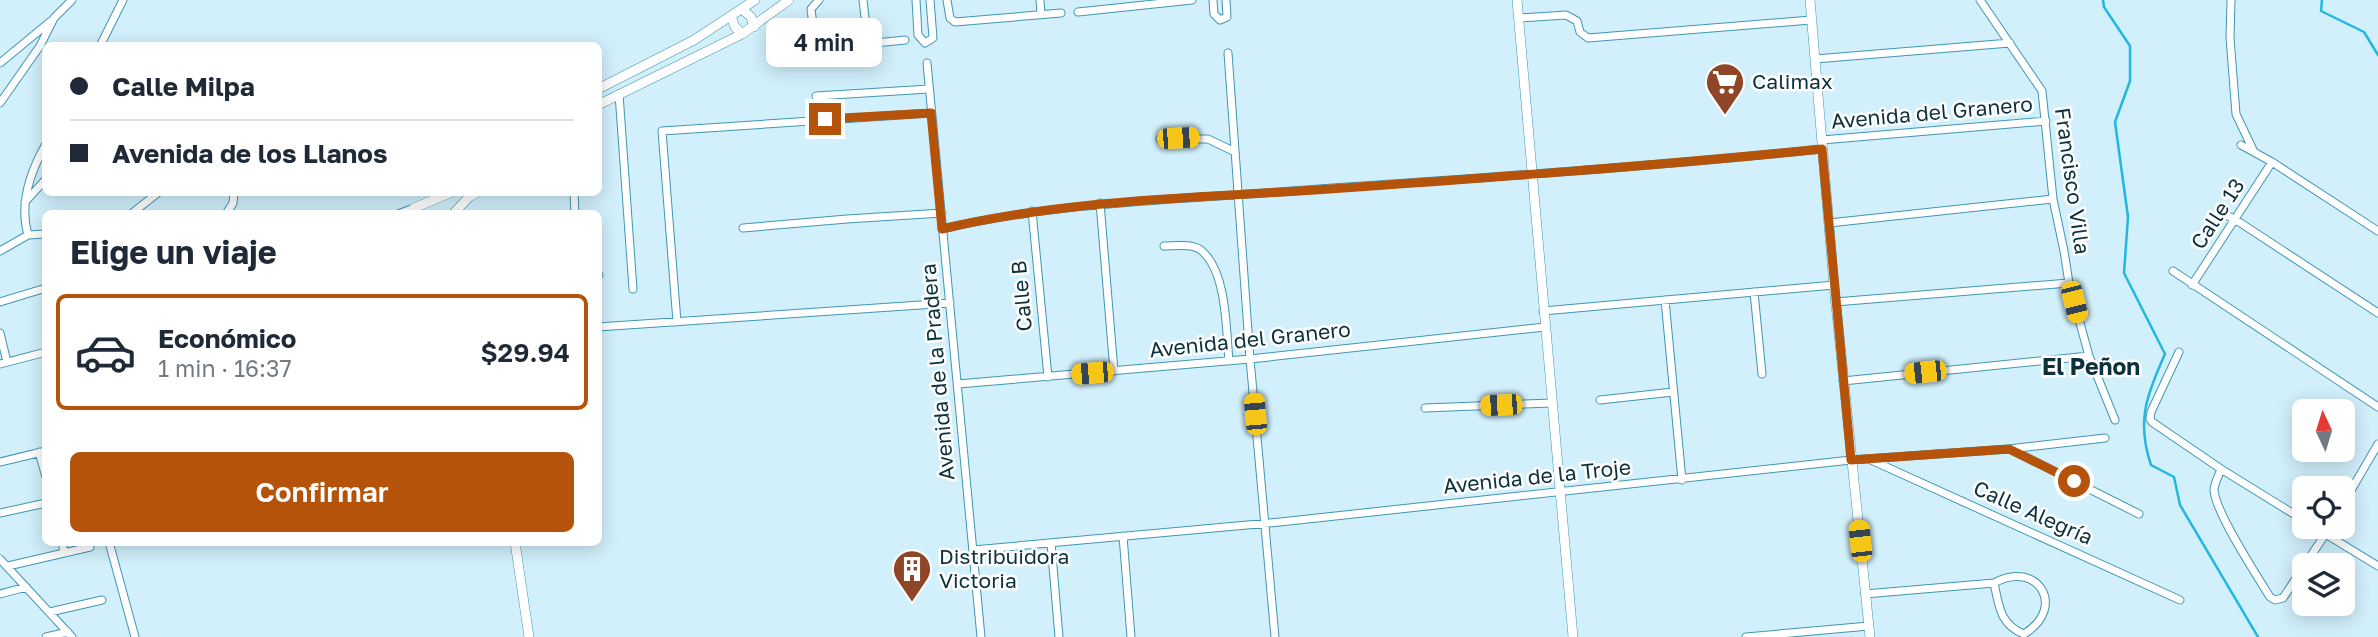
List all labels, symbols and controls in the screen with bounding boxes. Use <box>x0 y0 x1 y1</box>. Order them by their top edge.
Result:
callout: 4 min <box>767 18 883 66</box>
text: 4 min <box>794 28 854 56</box>
supermarket icon: Calimax <box>1704 61 1746 116</box>
place label: Calimax <box>1752 68 1833 94</box>
text: Calle Milpa <box>112 71 255 102</box>
street label: Avenida del Granero <box>1830 90 2034 134</box>
route end <box>809 103 841 135</box>
street label: Francisco Villa <box>2050 106 2096 256</box>
car <box>1157 126 1200 150</box>
text: Avenida de los Llanos <box>112 138 387 169</box>
street label: Calle 13 <box>2185 173 2250 254</box>
text: Elige un viaje <box>70 233 277 271</box>
street label: Calle B <box>1005 260 1037 333</box>
street label: Avenida de la Pradera <box>915 263 959 482</box>
car <box>2059 279 2090 325</box>
street label: Avenida del Granero <box>1148 316 1352 363</box>
icon: car <box>74 321 137 384</box>
text: Económico <box>158 323 296 354</box>
text: $29.94 <box>480 337 570 368</box>
district label: El Peñon <box>2042 352 2140 380</box>
text: 1 min · 16:37 <box>158 354 292 382</box>
car <box>1904 359 1947 385</box>
car <box>1071 361 1114 385</box>
car <box>1243 392 1268 436</box>
car <box>1480 394 1523 416</box>
north arrow <box>2292 399 2356 462</box>
map controls <box>2292 399 2355 616</box>
button: Confirmar <box>70 452 574 532</box>
street label: Avenida de la Troje <box>1442 453 1632 499</box>
route start <box>2058 465 2090 497</box>
street label: Calle Alegría <box>1970 474 2097 550</box>
button: locate <box>2292 476 2355 539</box>
car <box>1848 519 1873 563</box>
place label: Distribuidora Victoria <box>939 543 1069 593</box>
building icon: Distribuidora Victoria <box>891 548 933 603</box>
button: layers <box>2292 553 2355 616</box>

